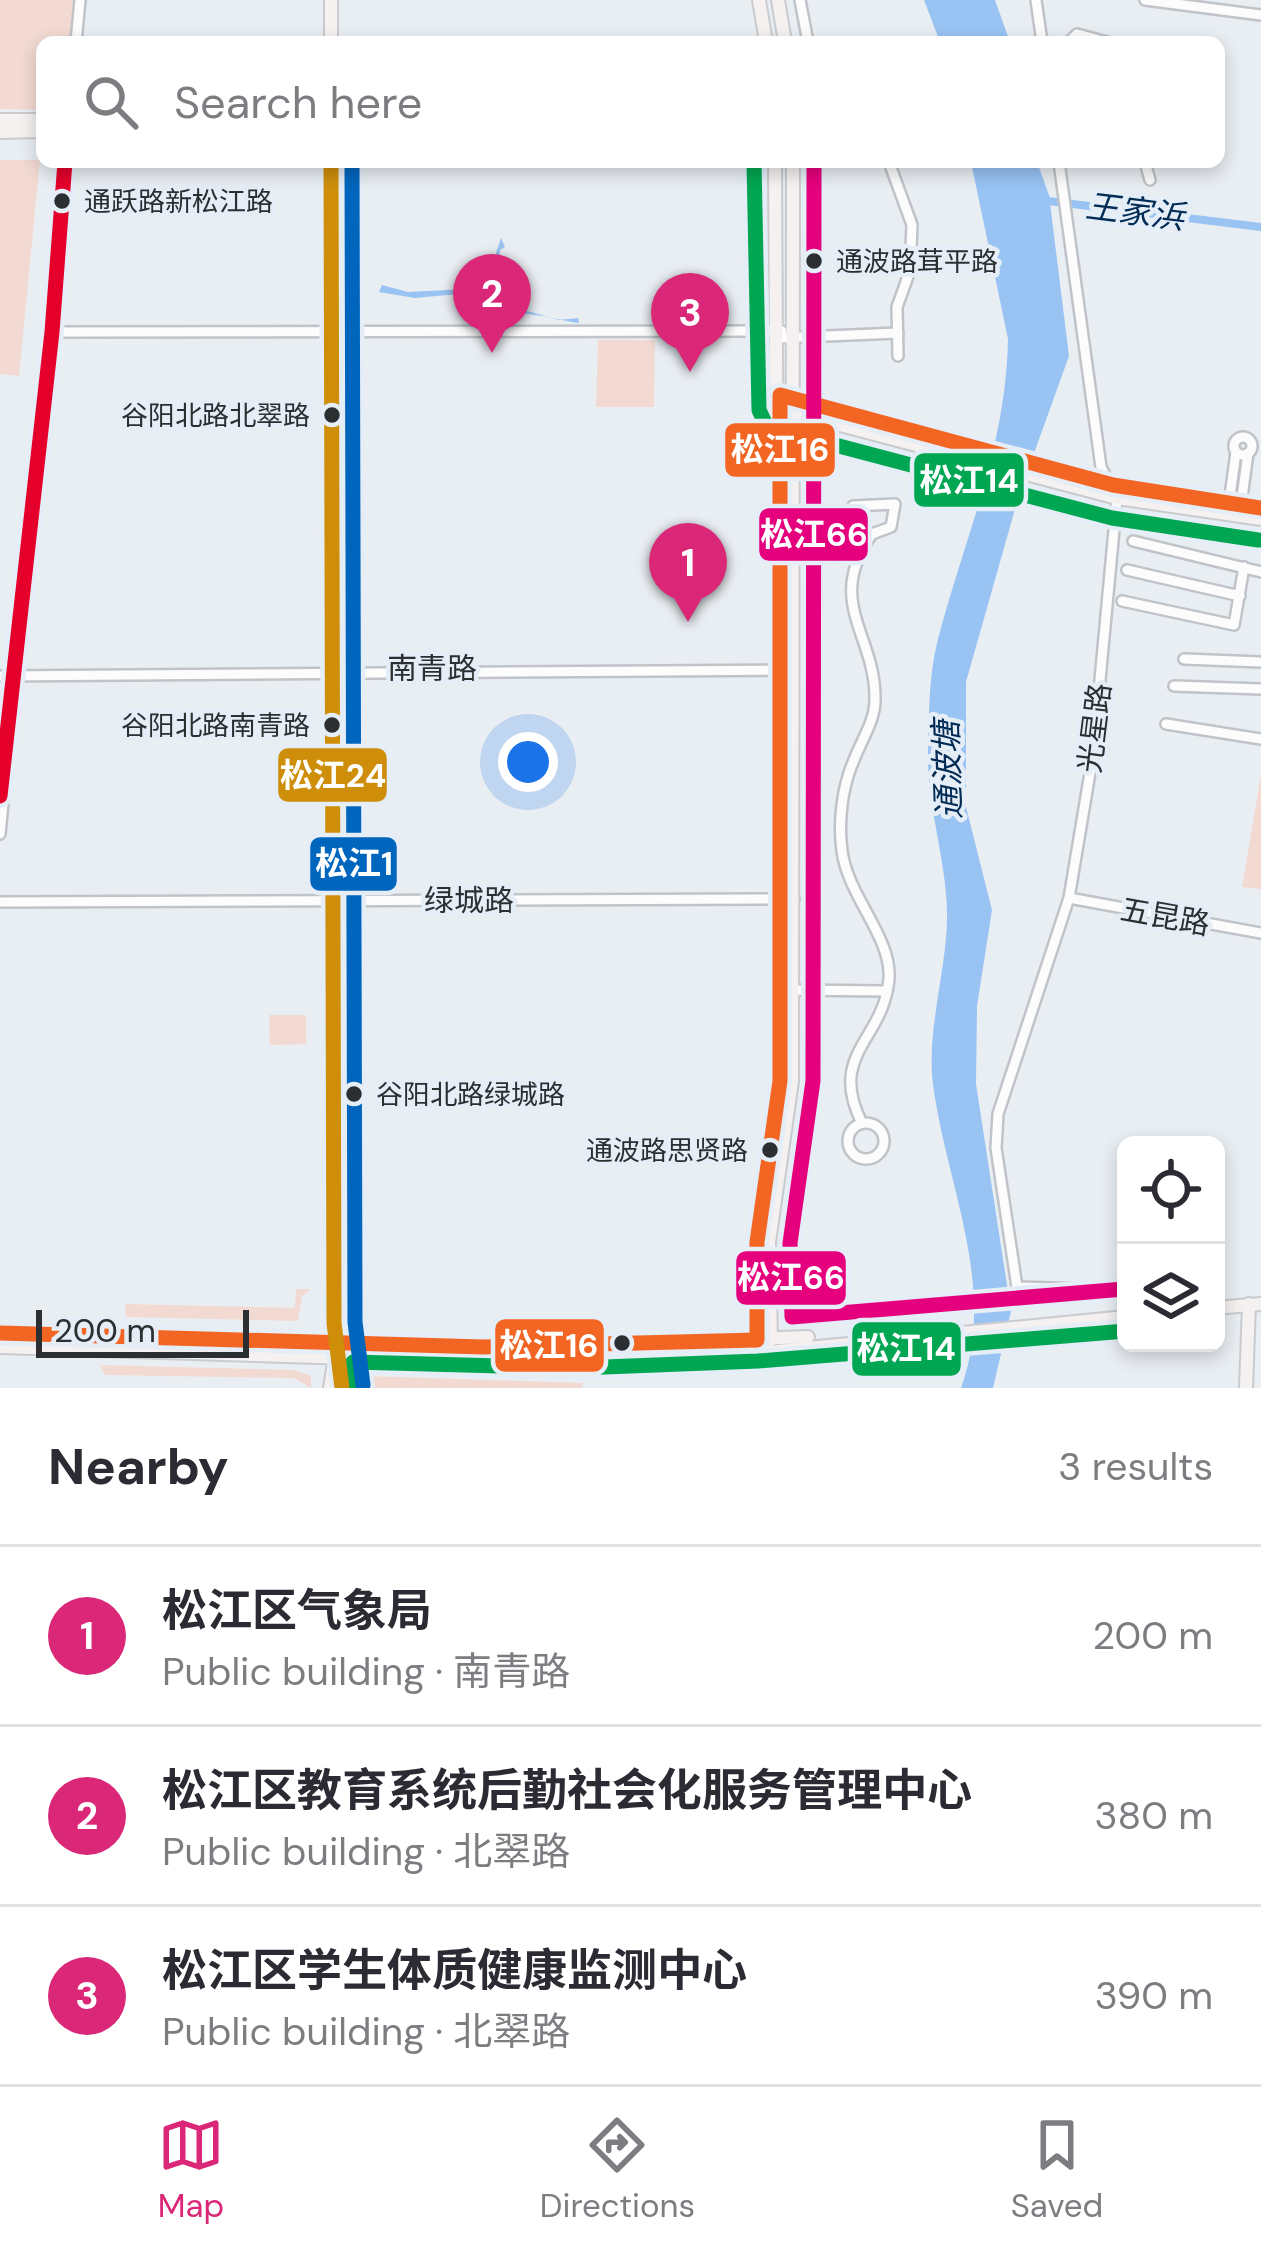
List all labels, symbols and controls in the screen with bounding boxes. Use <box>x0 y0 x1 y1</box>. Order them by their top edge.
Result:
search box <box>36 36 1225 168</box>
icon: search <box>78 69 144 135</box>
text: Search here <box>174 73 422 132</box>
place label: 通跃路新松江路 <box>84 184 273 219</box>
water label: 王家浜 <box>1083 184 1190 239</box>
marker: 通跃路新松江路 <box>51 190 73 212</box>
place label: 通波路茸平路 <box>836 244 998 279</box>
marker: 通波路茸平路 <box>803 250 825 272</box>
pin: 2 <box>453 254 531 353</box>
pin: 3 <box>651 273 729 372</box>
place label: 谷阳北路北翠路 <box>121 398 310 433</box>
marker: 谷阳北路北翠路 <box>321 404 343 426</box>
line badge: 松江16 <box>723 421 837 479</box>
text: 松江16 <box>731 428 829 471</box>
line badge: 松江14 <box>912 451 1026 509</box>
text: 松江14 <box>919 459 1019 502</box>
line badge: 松江66 <box>757 506 870 563</box>
text: 松江66 <box>760 513 868 556</box>
pin: 1 <box>649 523 727 622</box>
street label: 南青路 <box>387 649 477 688</box>
street label: 光星路 <box>1070 681 1119 775</box>
place label: 谷阳北路南青路 <box>121 708 310 743</box>
marker: 谷阳北路南青路 <box>321 714 343 736</box>
water label: 通波塘 <box>924 715 971 820</box>
your location <box>498 732 558 792</box>
line badge: 松江24 <box>276 746 389 804</box>
text: 松江24 <box>280 754 386 797</box>
line badge: 松江1 <box>308 835 399 893</box>
text: 松江1 <box>315 842 393 885</box>
street label: 绿城路 <box>424 881 514 920</box>
street label: 五昆路 <box>1117 889 1213 944</box>
place label: 谷阳北路绿城路 <box>376 1077 565 1112</box>
marker: 谷阳北路绿城路 <box>343 1083 365 1105</box>
place label: 通波路思贤路 <box>586 1133 748 1168</box>
map controls <box>1117 1136 1225 1352</box>
button: locate <box>1117 1136 1225 1244</box>
marker: 通波路思贤路 <box>759 1139 781 1161</box>
button: layers <box>1117 1244 1225 1352</box>
line badge: 松江66 <box>734 1249 848 1307</box>
text: 松江66 <box>737 1256 845 1299</box>
scale bar <box>36 1304 249 1357</box>
text: 200 m <box>54 1309 156 1352</box>
line badge: 松江16 <box>493 1317 606 1374</box>
line badge: 松江14 <box>850 1320 963 1378</box>
text: 松江16 <box>500 1324 598 1367</box>
text: 松江14 <box>856 1327 956 1370</box>
unlabelled marker <box>611 1332 633 1354</box>
text: Nearby <box>48 1433 229 1500</box>
text: 3 results <box>1058 1441 1213 1492</box>
text: 松江区气象局 <box>162 1581 432 1640</box>
text: 1 <box>80 1610 94 1661</box>
text: 200 m <box>1092 1610 1213 1661</box>
text: Public building · 南青路 <box>162 1646 570 1697</box>
text: 松江区教育系统后勤社会化服务管理中心 <box>162 1761 972 1820</box>
text: 2 <box>76 1790 98 1841</box>
text: 380 m <box>1094 1790 1213 1841</box>
text: Public building · 北翠路 <box>162 1826 570 1877</box>
text: 松江区学生体质健康监测中心 <box>162 1941 747 2000</box>
text: 3 <box>75 1970 99 2021</box>
text: 390 m <box>1095 1970 1213 2021</box>
text: Public building · 北翠路 <box>162 2006 570 2057</box>
tab: Map <box>158 2112 224 2227</box>
tab: Directions <box>540 2112 695 2227</box>
tab: Saved <box>1011 2112 1103 2227</box>

